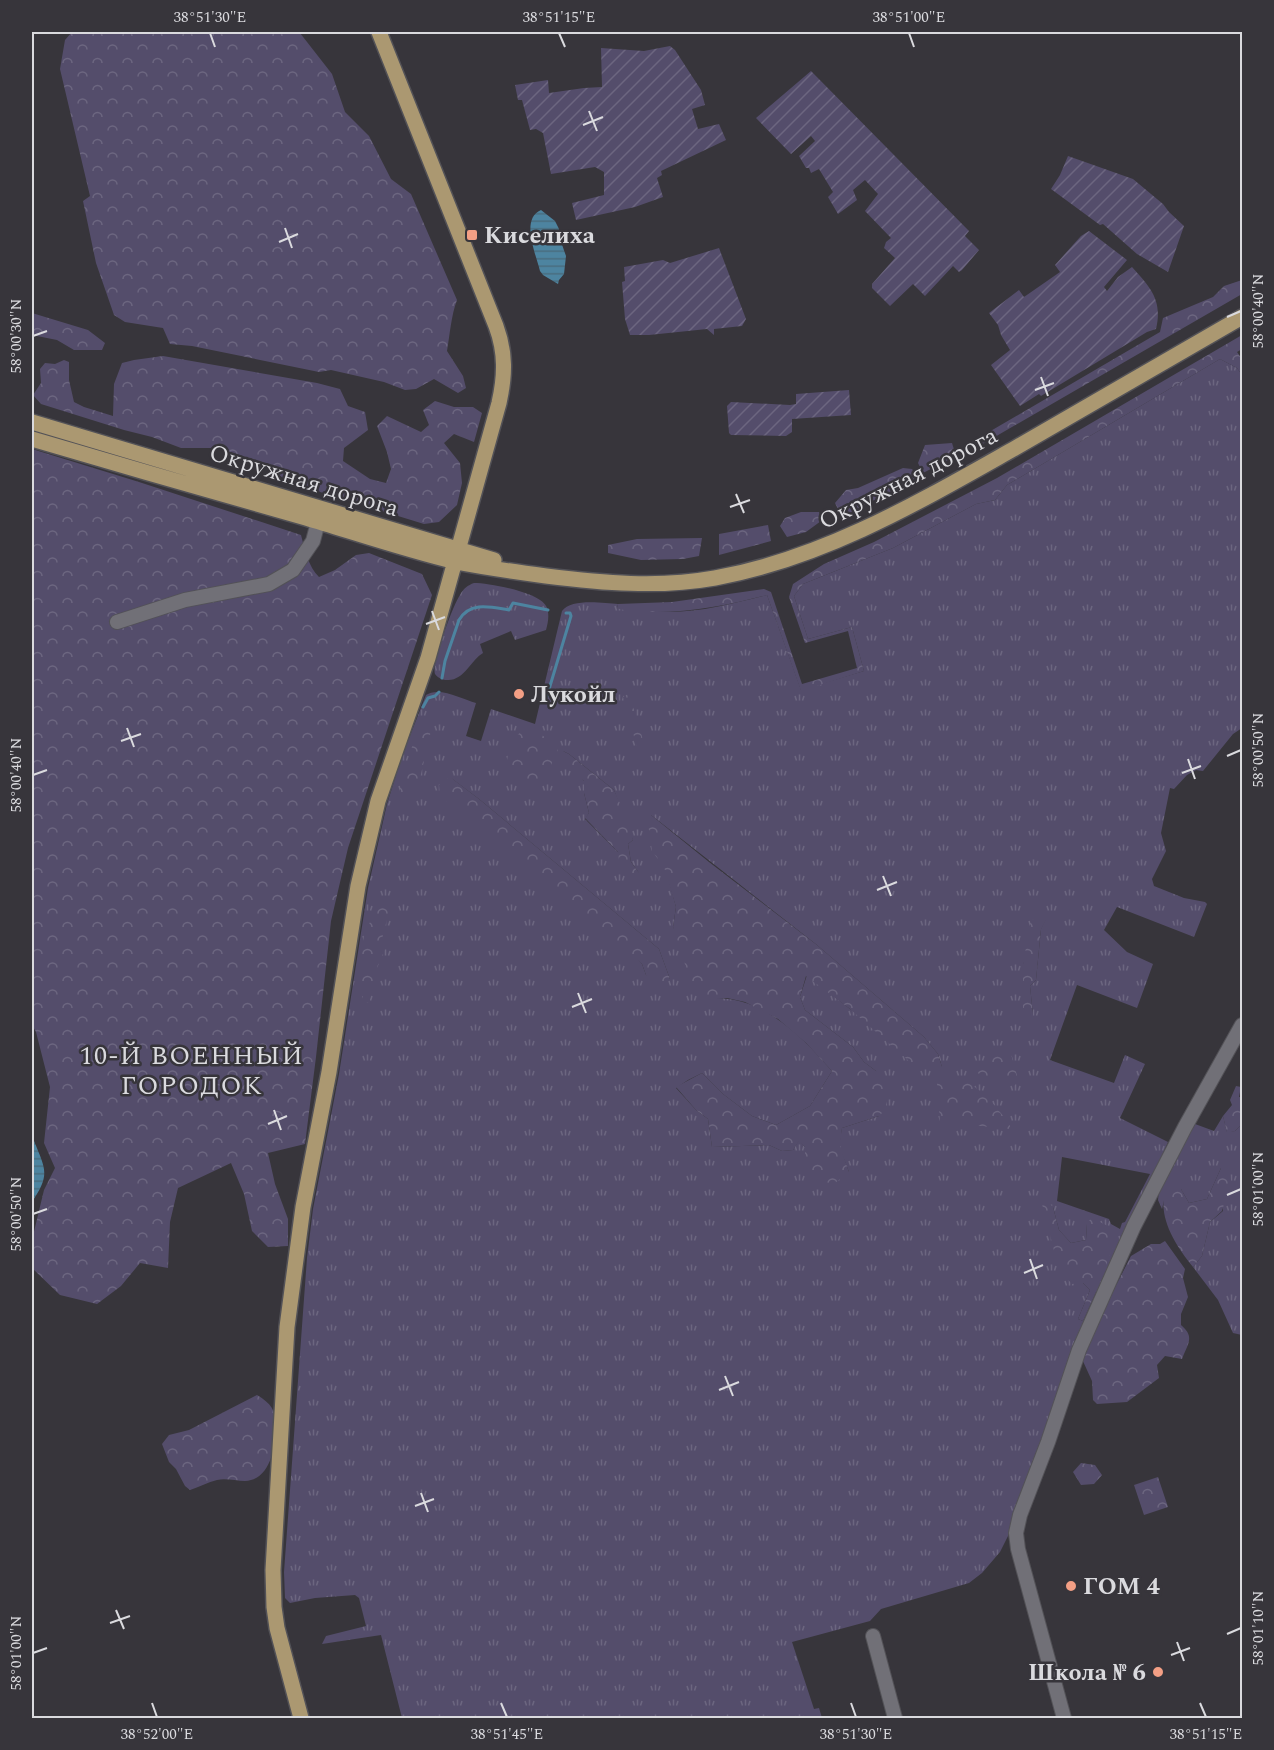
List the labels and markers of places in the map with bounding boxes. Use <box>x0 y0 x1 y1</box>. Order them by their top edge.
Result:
place label: Киселиха <box>484 218 596 254</box>
marker: Киселиха <box>465 228 479 242</box>
place label: Лукойл <box>531 677 616 713</box>
marker: Лукойл <box>512 687 526 701</box>
place label: ГОМ 4 <box>1083 1569 1160 1605</box>
marker: ГОМ 4 <box>1064 1579 1078 1593</box>
place label: Школа № 6 <box>1028 1655 1146 1691</box>
marker: Школа № 6 <box>1151 1665 1165 1679</box>

